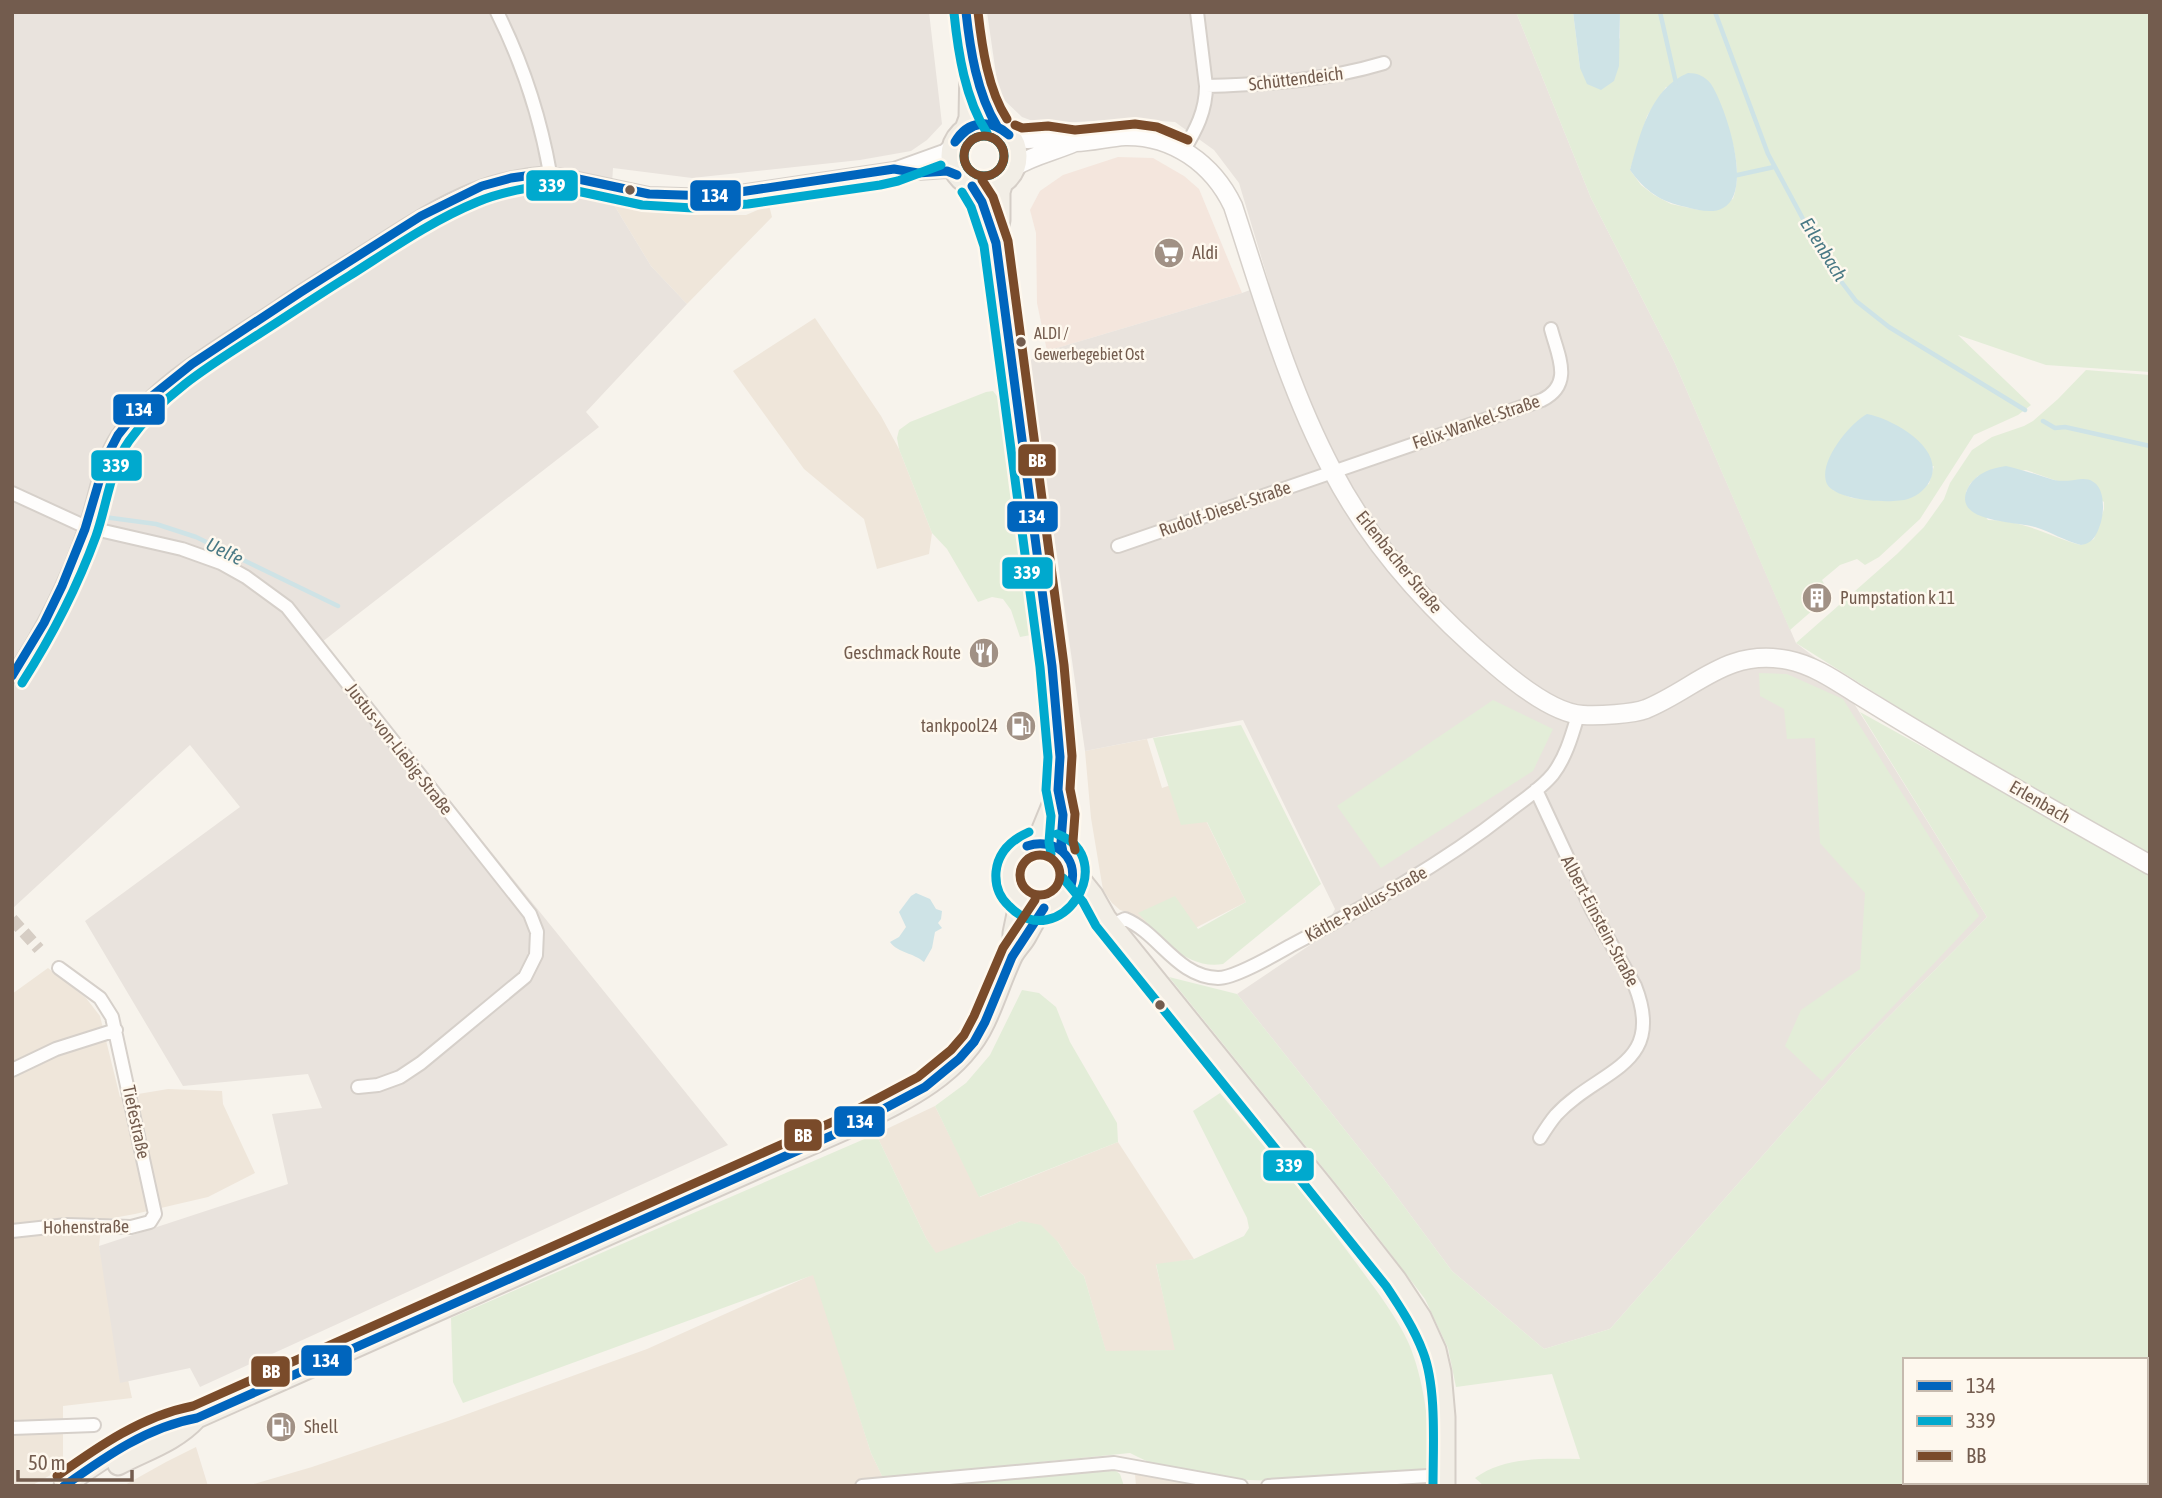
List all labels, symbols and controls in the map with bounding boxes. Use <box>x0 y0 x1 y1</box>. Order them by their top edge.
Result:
street label: Schüttendeich <box>1248 62 1344 95</box>
line badge: 339 <box>525 169 579 202</box>
text: 339 <box>539 174 565 196</box>
line badge: 134 <box>689 179 742 212</box>
unlabelled marker <box>623 183 637 197</box>
text: 134 <box>702 184 728 206</box>
water label: Erlenbach <box>1796 213 1852 285</box>
supermarket icon: Aldi <box>1152 236 1186 270</box>
place label: Aldi <box>1192 242 1218 263</box>
place label: ALDI / Gewerbegebiet Ost <box>1034 324 1145 364</box>
marker: ALDI / Gewerbegebiet Ost <box>1014 335 1028 349</box>
street label: Felix-Wankel-Straße <box>1410 390 1542 453</box>
line badge: 134 <box>112 393 166 426</box>
text: 134 <box>126 398 152 420</box>
line badge: BB <box>1017 443 1057 477</box>
line badge: 339 <box>90 449 143 482</box>
text: BB <box>1028 449 1046 471</box>
text: 339 <box>103 454 129 476</box>
street label: Rudolf-Diesel-Straße <box>1156 476 1293 541</box>
line badge: 134 <box>1006 500 1059 533</box>
text: 134 <box>1019 505 1045 527</box>
street label: Erlenbacher Straße <box>1352 506 1447 617</box>
water label: Uelfe <box>203 533 247 569</box>
line badge: 339 <box>1001 556 1054 590</box>
text: 339 <box>1014 561 1040 583</box>
building icon: Pumpstation k 11 <box>1800 581 1834 615</box>
place label: Pumpstation k 11 <box>1840 587 1955 608</box>
restaurant icon: Geschmack Route <box>967 636 1001 670</box>
place label: Geschmack Route <box>844 642 961 663</box>
street label: Justus-von-Liebig-Straße <box>341 679 457 819</box>
fuel station icon: tankpool24 <box>1004 709 1038 743</box>
place label: tankpool24 <box>921 715 998 736</box>
street label: Erlenbach <box>2006 776 2074 827</box>
street label: Albert-Einstein-Straße <box>1557 852 1644 990</box>
street label: Käthe-Paulus-Straße <box>1301 861 1430 946</box>
unlabelled marker <box>1153 998 1167 1012</box>
street label: Tiefestraße <box>118 1083 155 1161</box>
line badge: 134 <box>833 1105 886 1138</box>
text: 134 <box>847 1110 873 1132</box>
line badge: BB <box>783 1118 823 1152</box>
text: BB <box>794 1124 812 1146</box>
line badge: 339 <box>1262 1149 1315 1182</box>
text: 339 <box>1276 1154 1302 1176</box>
street label: Hohenstraße <box>43 1215 129 1238</box>
line badge: 134 <box>300 1344 353 1377</box>
text: 134 <box>313 1349 339 1371</box>
line badge: BB <box>250 1355 291 1388</box>
legend <box>1903 1358 2148 1484</box>
text: BB <box>262 1360 280 1382</box>
text: 134 <box>1966 1373 1996 1397</box>
text: 339 <box>1966 1408 1996 1432</box>
fuel station icon: Shell <box>264 1410 298 1444</box>
place label: Shell <box>304 1416 338 1437</box>
scale bar <box>18 1438 131 1482</box>
text: BB <box>1966 1443 1986 1467</box>
text: 50 m <box>28 1450 66 1474</box>

